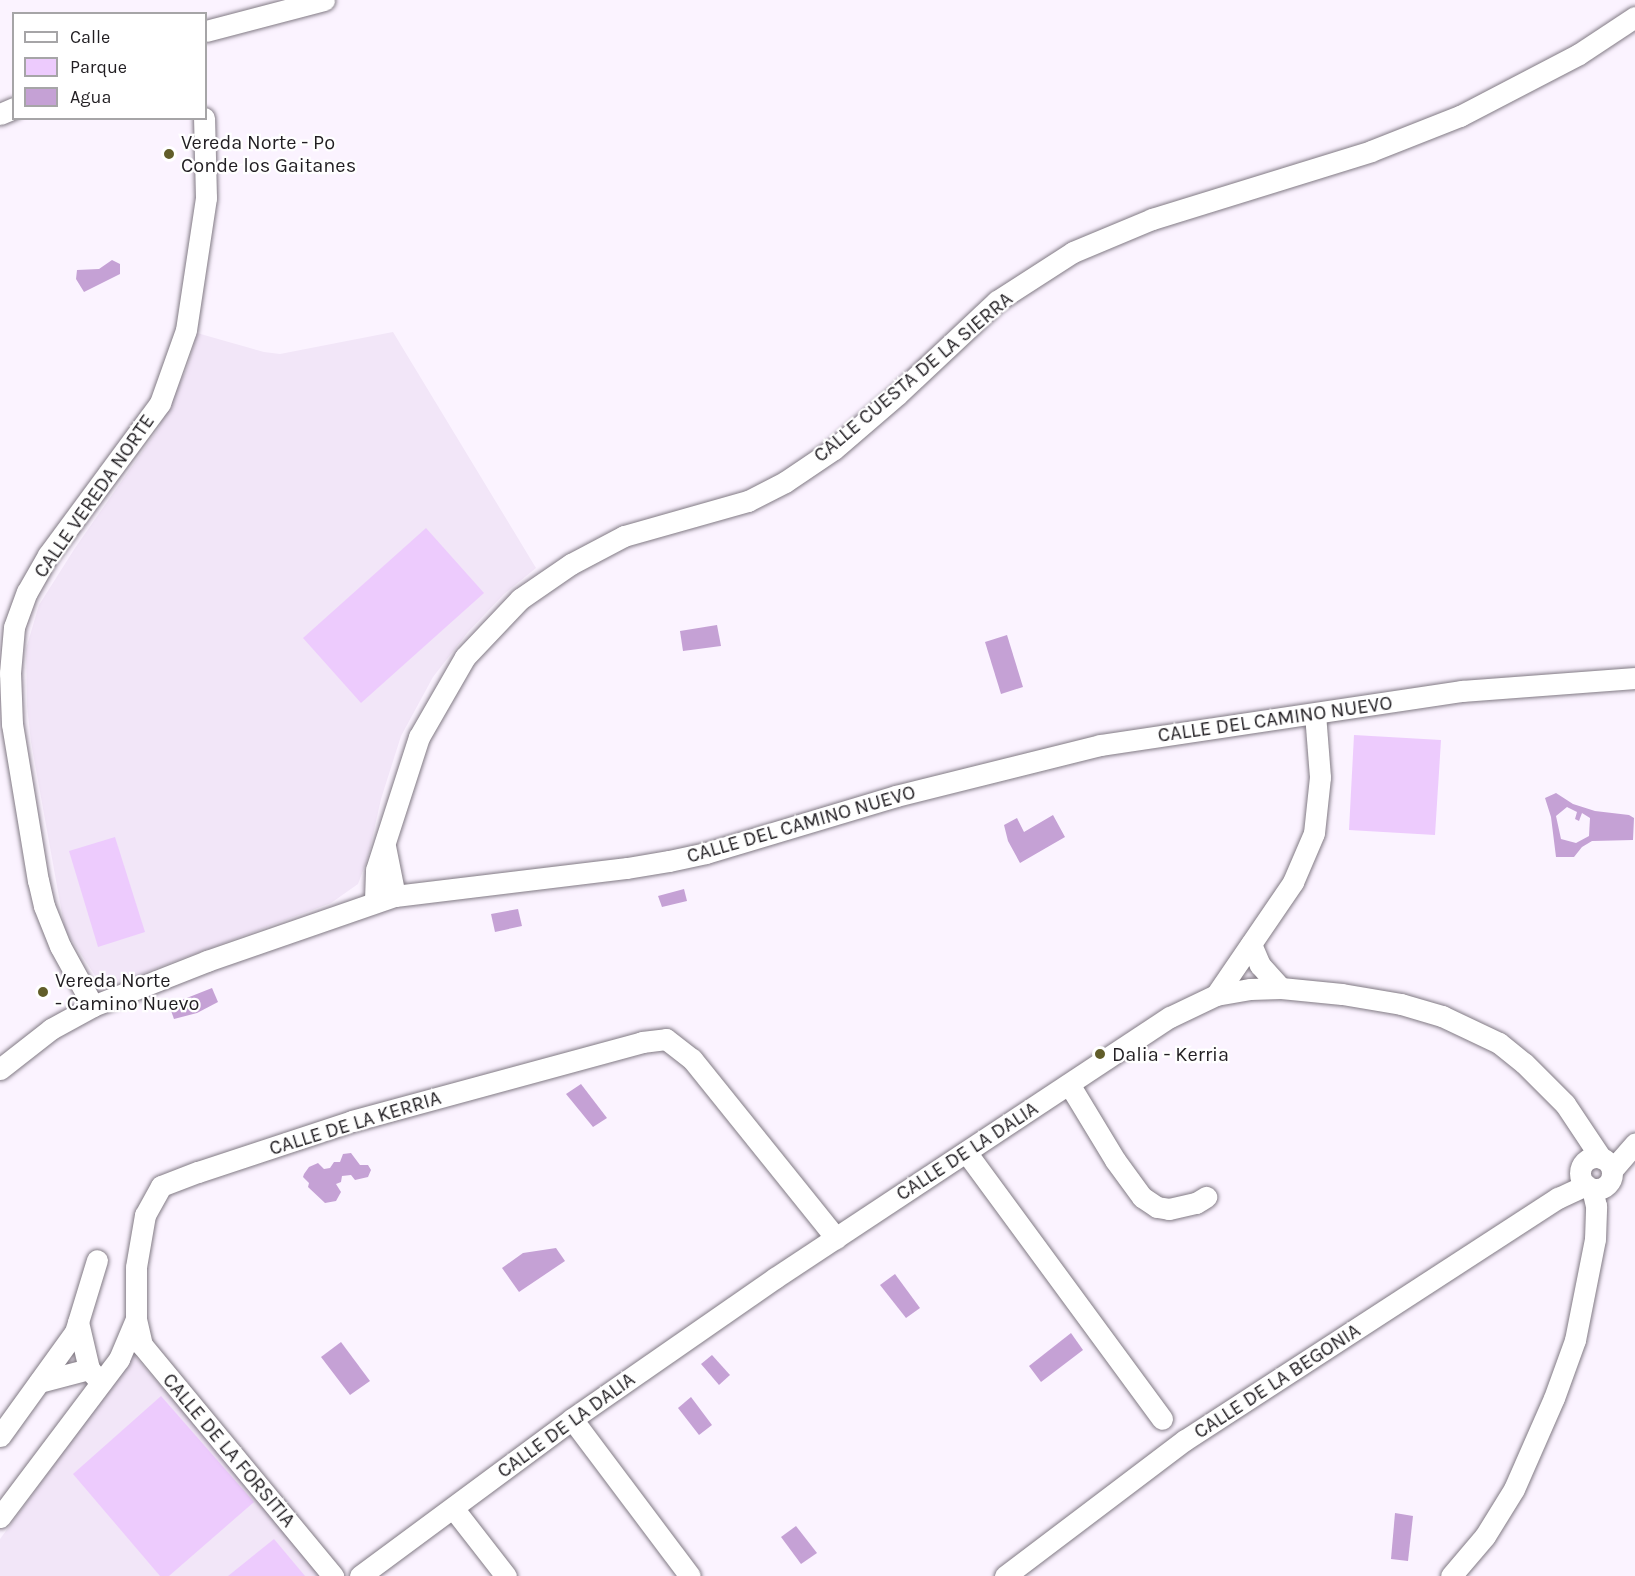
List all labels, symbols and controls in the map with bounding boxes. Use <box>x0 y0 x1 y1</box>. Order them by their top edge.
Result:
legend <box>12 12 207 120</box>
text: Calle <box>70 26 110 48</box>
text: Parque <box>70 56 127 78</box>
text: Agua <box>70 86 111 108</box>
place label: Vereda Norte - Pº Conde los Gaitanes <box>181 130 356 177</box>
marker: Vereda Norte - Pº Conde los Gaitanes <box>162 147 176 161</box>
street label: CALLE CUESTA DE LA SIERRA <box>809 287 1017 467</box>
street label: CALLE VEREDA NORTE <box>29 410 159 582</box>
street label: CALLE DEL CAMINO NUEVO <box>1156 691 1394 747</box>
street label: CALLE DEL CAMINO NUEVO <box>684 780 918 868</box>
place label: Vereda Norte - Camino Nuevo <box>55 969 199 1016</box>
marker: Vereda Norte - Camino Nuevo <box>36 985 50 999</box>
place label: Dalia - Kerria <box>1112 1042 1229 1066</box>
marker: Dalia - Kerria <box>1093 1047 1107 1061</box>
street label: CALLE DE LA KERRIA <box>266 1085 444 1161</box>
street label: CALLE DE LA DALIA <box>892 1096 1042 1206</box>
street label: CALLE DE LA BEGONIA <box>1189 1318 1365 1444</box>
street label: CALLE DE LA DALIA <box>492 1367 640 1483</box>
street label: CALLE DE LA FORSITIA <box>158 1368 300 1532</box>

